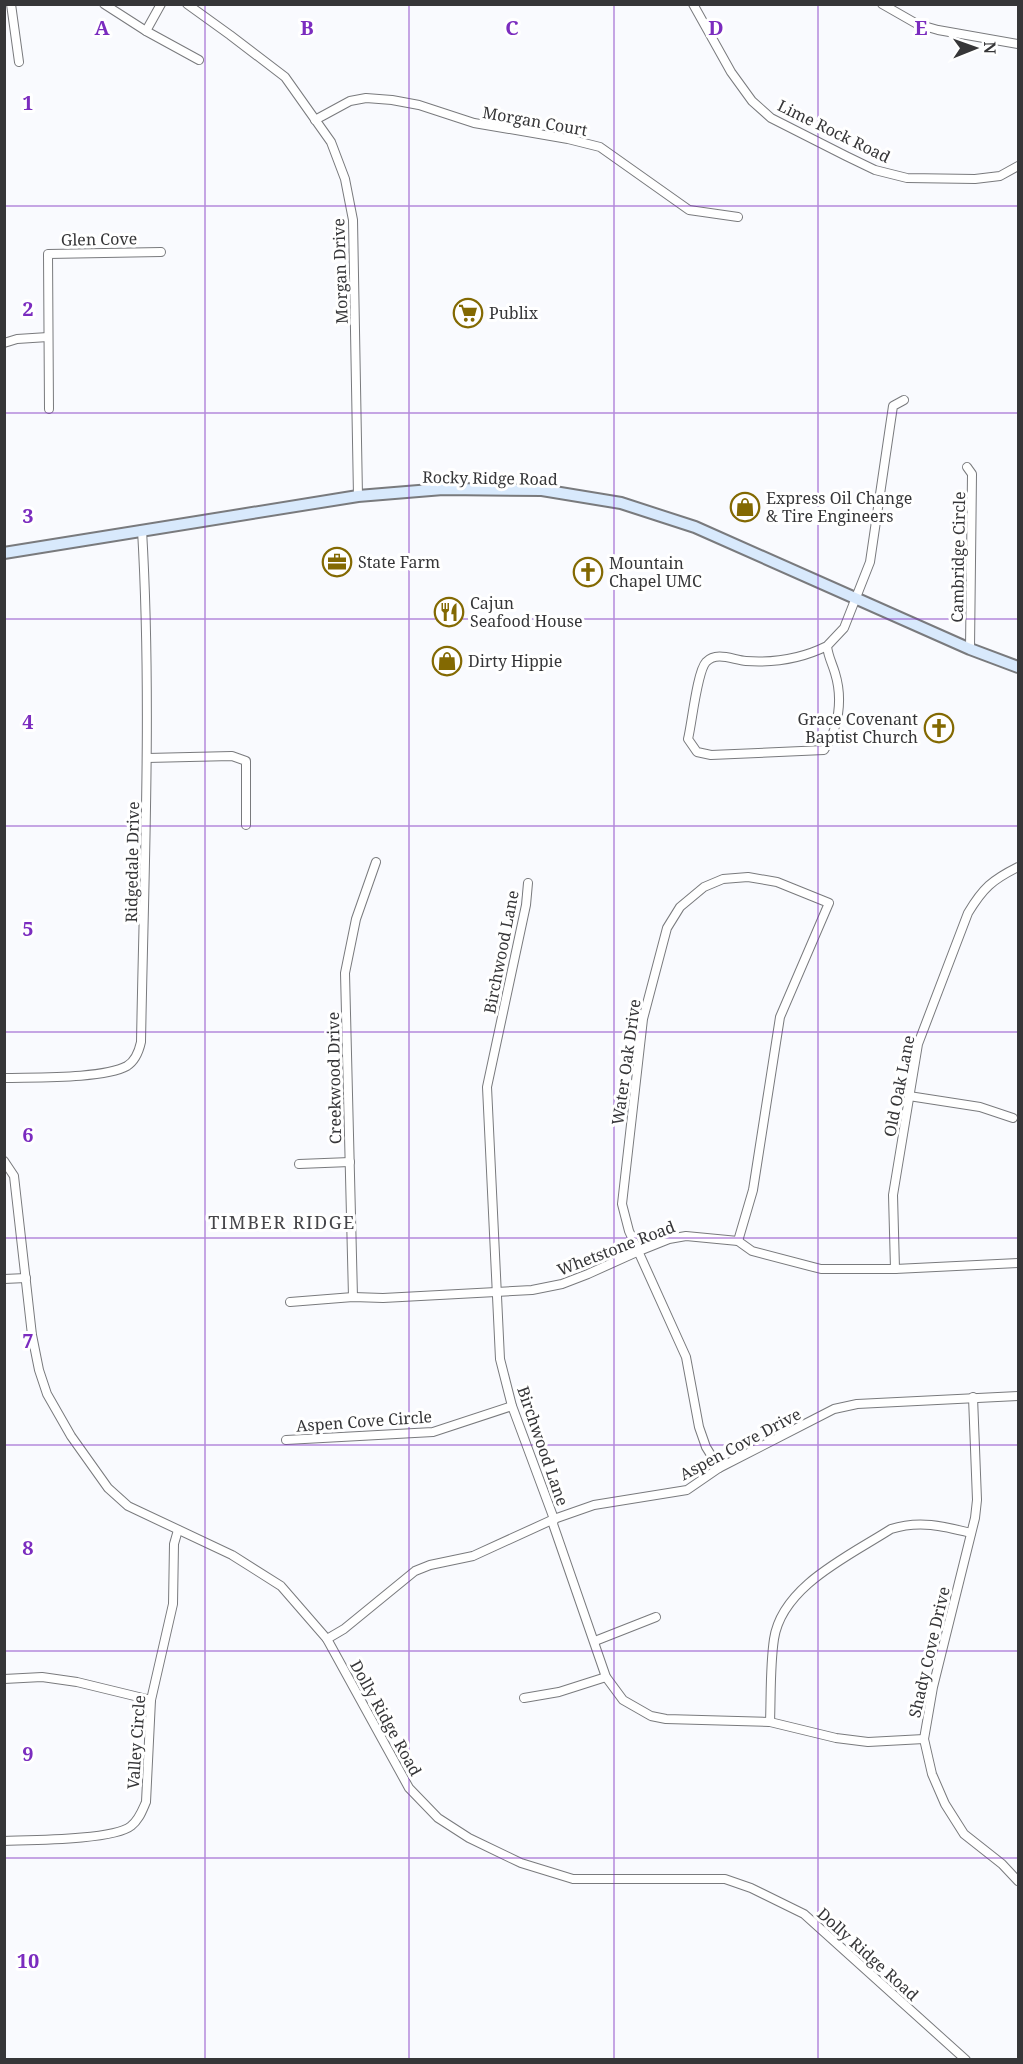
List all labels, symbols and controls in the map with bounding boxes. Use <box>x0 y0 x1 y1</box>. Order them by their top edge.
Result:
text: A <box>94 14 110 41</box>
text: B <box>300 14 314 41</box>
text: C <box>505 14 519 41</box>
text: D <box>708 14 724 41</box>
text: E <box>914 14 928 41</box>
north arrow <box>945 18 1005 78</box>
text: N <box>979 41 1001 55</box>
text: 1 <box>22 89 34 116</box>
street label: Lime Rock Road <box>774 94 894 168</box>
street label: Morgan Court <box>481 101 590 141</box>
street label: Morgan Drive <box>327 218 353 324</box>
street label: Glen Cove <box>61 227 137 251</box>
text: 2 <box>22 295 34 322</box>
supermarket icon: Publix <box>452 297 484 329</box>
place label: Publix <box>489 302 539 324</box>
street label: Rocky Ridge Road <box>422 466 558 490</box>
place label: Express Oil Change & Tire Engineers <box>766 487 912 527</box>
shop icon: Express Oil Change & Tire Engineers <box>729 491 761 523</box>
street label: Cambridge Circle <box>946 491 970 623</box>
text: 3 <box>22 502 34 529</box>
office icon: State Farm <box>321 546 353 578</box>
place label: State Farm <box>358 551 440 573</box>
place label: Mountain Chapel UMC <box>609 552 702 592</box>
church icon: Mountain Chapel UMC <box>572 556 604 588</box>
place label: Cajun Seafood House <box>470 592 582 632</box>
restaurant icon: Cajun Seafood House <box>433 596 465 628</box>
shop icon: Dirty Hippie <box>431 645 463 677</box>
place label: Dirty Hippie <box>468 650 562 672</box>
text: 4 <box>22 708 34 735</box>
place label: Grace Covenant Baptist Church <box>798 708 918 748</box>
church icon: Grace Covenant Baptist Church <box>923 712 955 744</box>
street label: Ridgedale Drive <box>120 801 144 923</box>
street label: Birchwood Lane <box>478 888 524 1016</box>
text: 5 <box>22 915 34 942</box>
street label: Water Oak Drive <box>606 998 646 1126</box>
street label: Creekwood Drive <box>322 1012 346 1144</box>
street label: Old Oak Lane <box>878 1033 920 1139</box>
text: 6 <box>22 1121 34 1148</box>
district label: TIMBER RIDGE <box>208 1210 356 1234</box>
street label: Whetstone Road <box>554 1215 678 1281</box>
text: 7 <box>22 1327 34 1354</box>
street label: Birchwood Lane <box>512 1383 574 1509</box>
street label: Aspen Cove Drive <box>675 1403 805 1485</box>
street label: Aspen Cove Circle <box>295 1405 433 1437</box>
text: 8 <box>22 1534 34 1561</box>
street label: Shady Cove Drive <box>903 1584 955 1720</box>
street label: Dolly Ridge Road <box>345 1656 427 1780</box>
street label: Valley Circle <box>122 1694 150 1790</box>
text: 9 <box>22 1740 34 1767</box>
street label: Dolly Ridge Road <box>813 1903 924 2006</box>
text: 10 <box>17 1947 39 1974</box>

